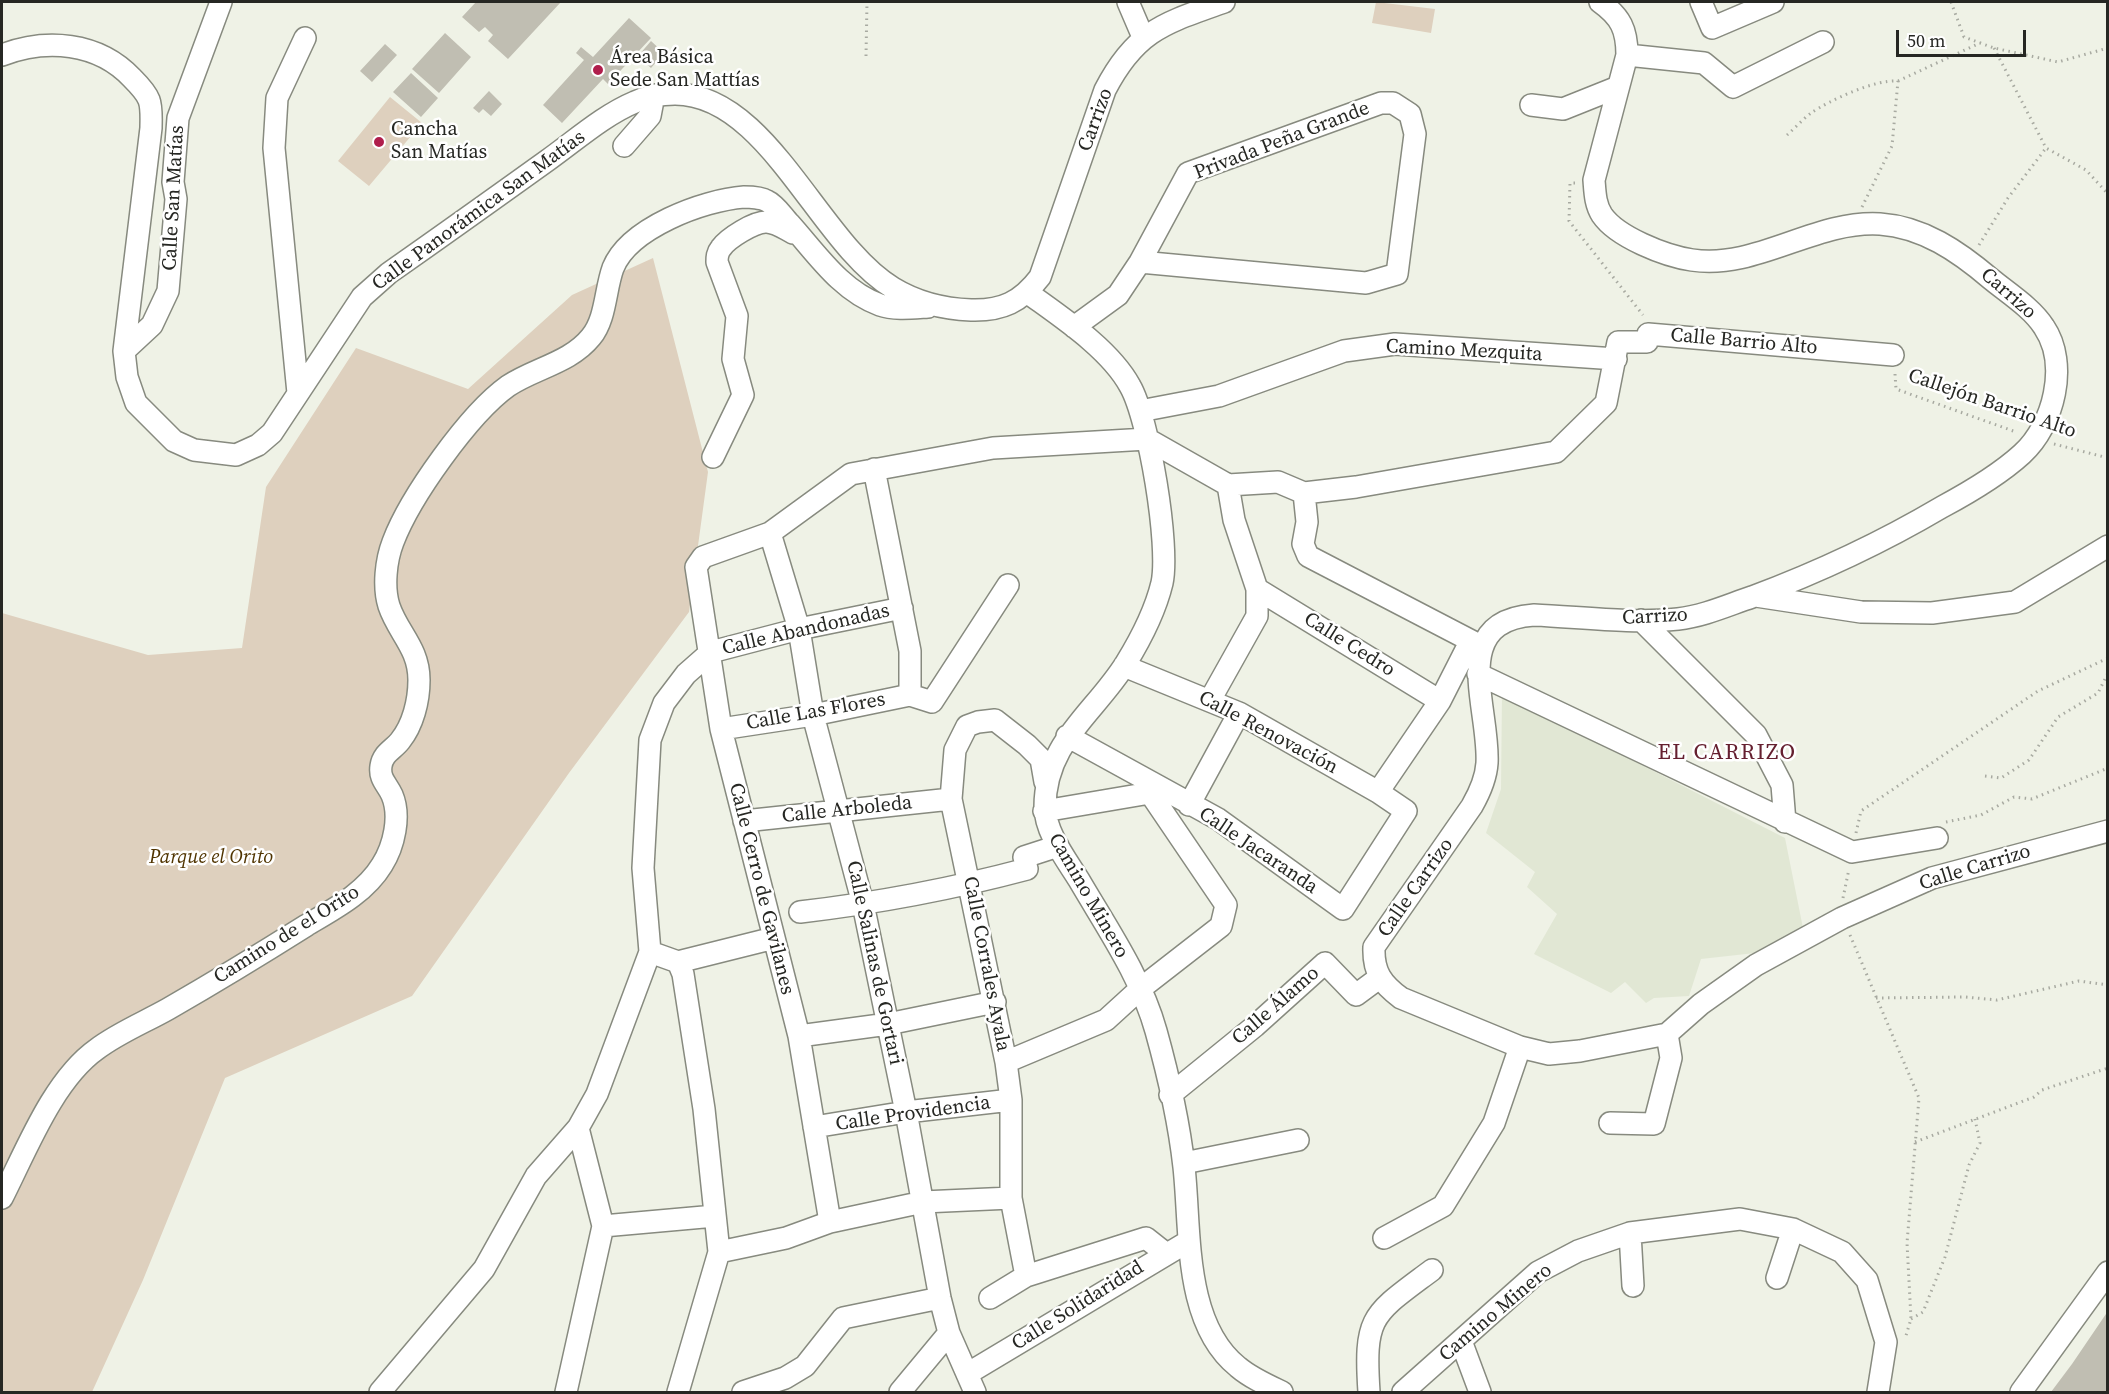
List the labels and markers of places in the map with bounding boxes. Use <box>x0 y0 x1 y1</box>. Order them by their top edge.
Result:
place label: Área Básica Sede San Mattías <box>610 46 760 93</box>
marker: Área Básica Sede San Mattías <box>591 63 605 77</box>
place label: Cancha San Matías <box>391 118 487 165</box>
marker: Cancha San Matías <box>372 135 386 149</box>

